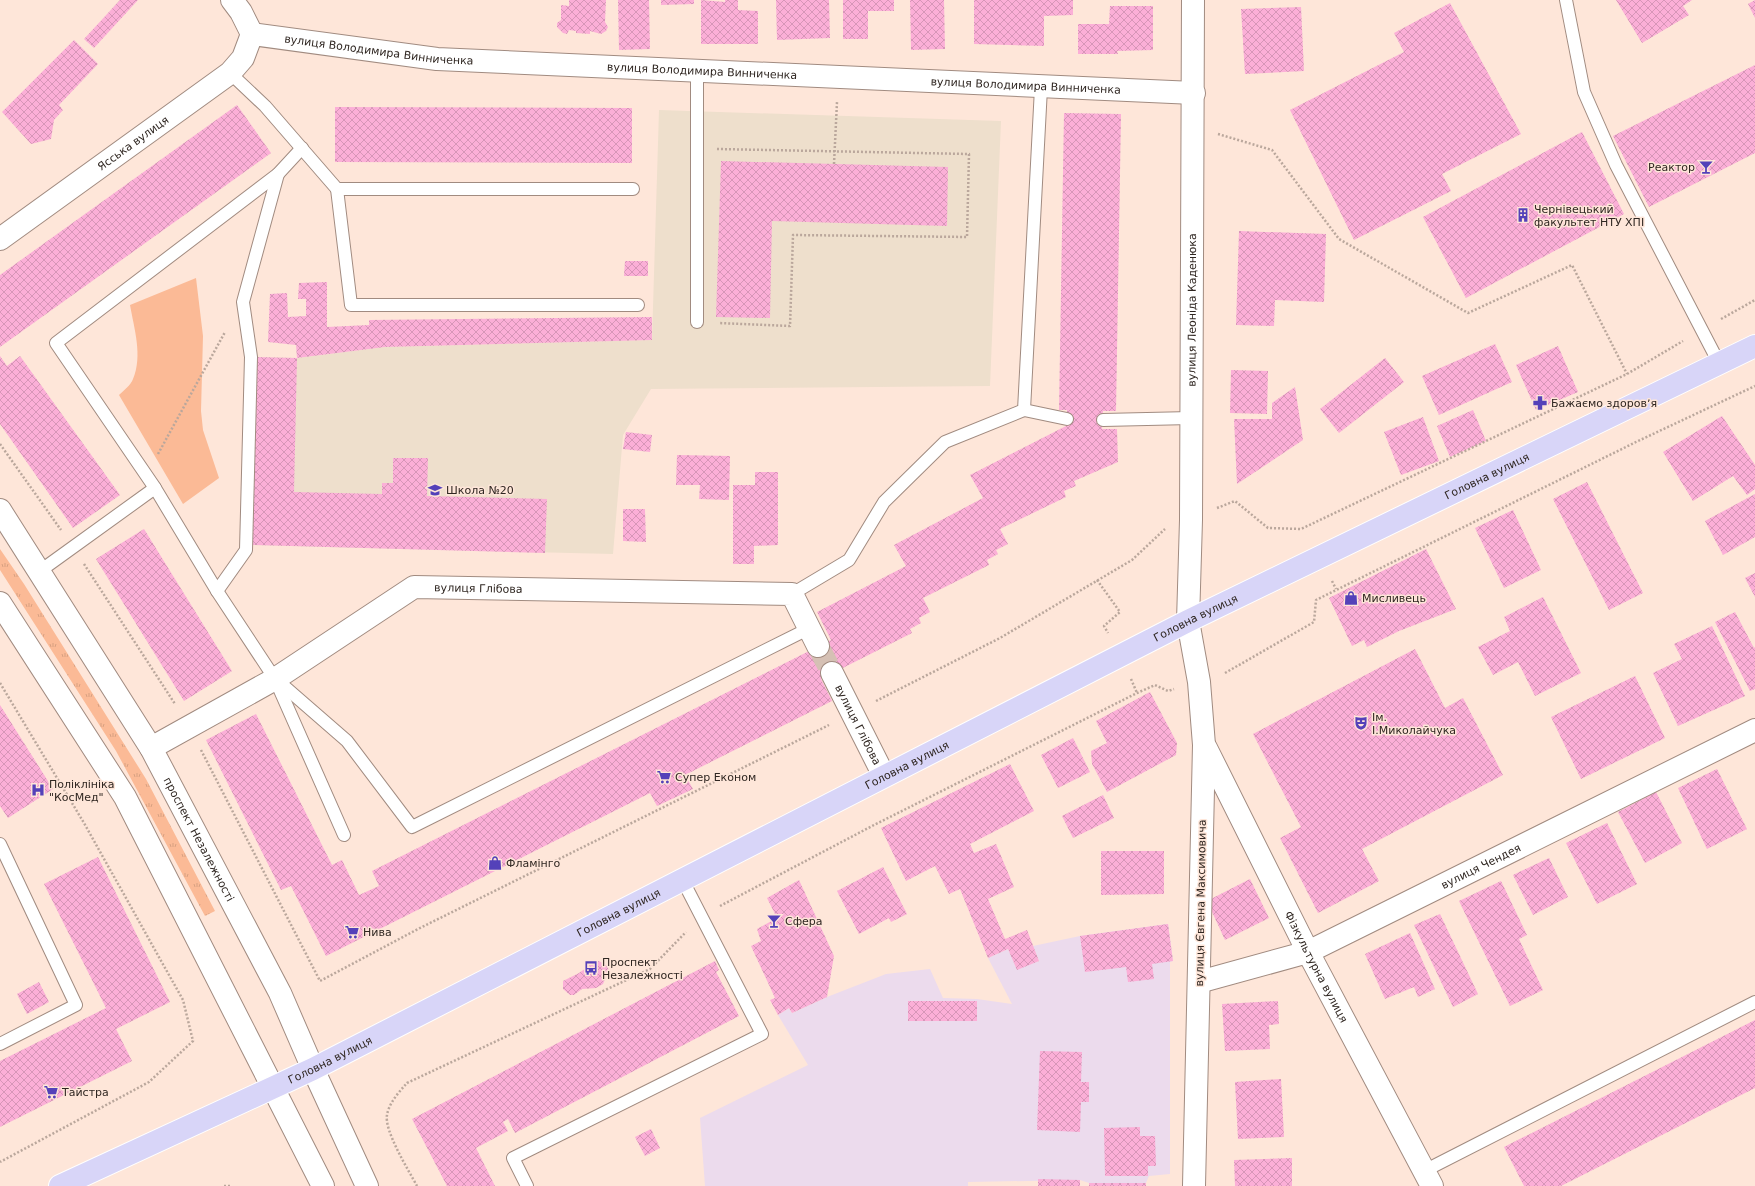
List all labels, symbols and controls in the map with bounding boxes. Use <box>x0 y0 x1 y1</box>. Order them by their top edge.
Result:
street label: вулиця Володимира Винниченка <box>284 32 474 67</box>
street label: вулиця Володимира Винниченка <box>607 60 797 82</box>
street label: вулиця Володимира Винниченка <box>930 75 1121 96</box>
street label: Ясська вулиця <box>95 113 171 173</box>
bar icon: Реактор <box>1698 159 1714 175</box>
place label: Реактор <box>1648 161 1695 174</box>
place label: Чернівецький факультет НТУ ХПІ <box>1534 203 1644 229</box>
building icon: Чернівецький факультет НТУ ХПІ <box>1515 207 1531 223</box>
street label: вулиця Леоніда Каденюка <box>1185 233 1199 387</box>
pharmacy icon: Бажаємо здоровʼя <box>1532 395 1548 411</box>
place label: Бажаємо здоровʼя <box>1551 397 1657 410</box>
street label: Головна вулиця <box>1442 450 1531 502</box>
school or university icon: Школа №20 <box>427 482 443 498</box>
place label: Школа №20 <box>446 484 514 497</box>
street label: вулиця Глібова <box>434 581 523 596</box>
shop icon: Мисливець <box>1343 590 1359 606</box>
street label: Головна вулиця <box>1151 591 1240 644</box>
place label: Мисливець <box>1362 592 1426 605</box>
street label: вулиця Глібова <box>832 682 884 767</box>
place label: Ім. І.Миколайчука <box>1372 711 1456 737</box>
theatre icon: Ім. І.Миколайчука <box>1353 715 1369 731</box>
street label: Головна вулиця <box>863 738 951 792</box>
supermarket icon: Супер Економ <box>656 769 672 785</box>
place label: Супер Економ <box>675 771 756 784</box>
street label: проспект Незалежності <box>161 775 237 904</box>
place label: Поліклініка "КосМед" <box>49 778 114 804</box>
hospital icon: Поліклініка "КосМед" <box>30 782 46 798</box>
street label: вулиця Євгена Максимовича <box>1193 819 1209 987</box>
street label: вулиця Чендея <box>1439 841 1523 891</box>
shop icon: Фламінго <box>487 855 503 871</box>
place label: Фламінго <box>506 857 561 870</box>
street label: Головна вулиця <box>574 886 663 939</box>
street label: Фізкультурна вулиця <box>1282 909 1351 1025</box>
bar icon: Сфера <box>766 913 782 929</box>
place label: Сфера <box>785 915 823 928</box>
supermarket icon: Нива <box>344 924 360 940</box>
place label: Нива <box>363 926 392 939</box>
place label: Проспект Незалежності <box>602 956 683 982</box>
bus stop icon: Проспект Незалежності <box>583 960 599 976</box>
street label: Головна вулиця <box>286 1033 374 1086</box>
supermarket icon: Тайстра <box>43 1084 59 1100</box>
place label: Тайстра <box>61 1086 109 1099</box>

